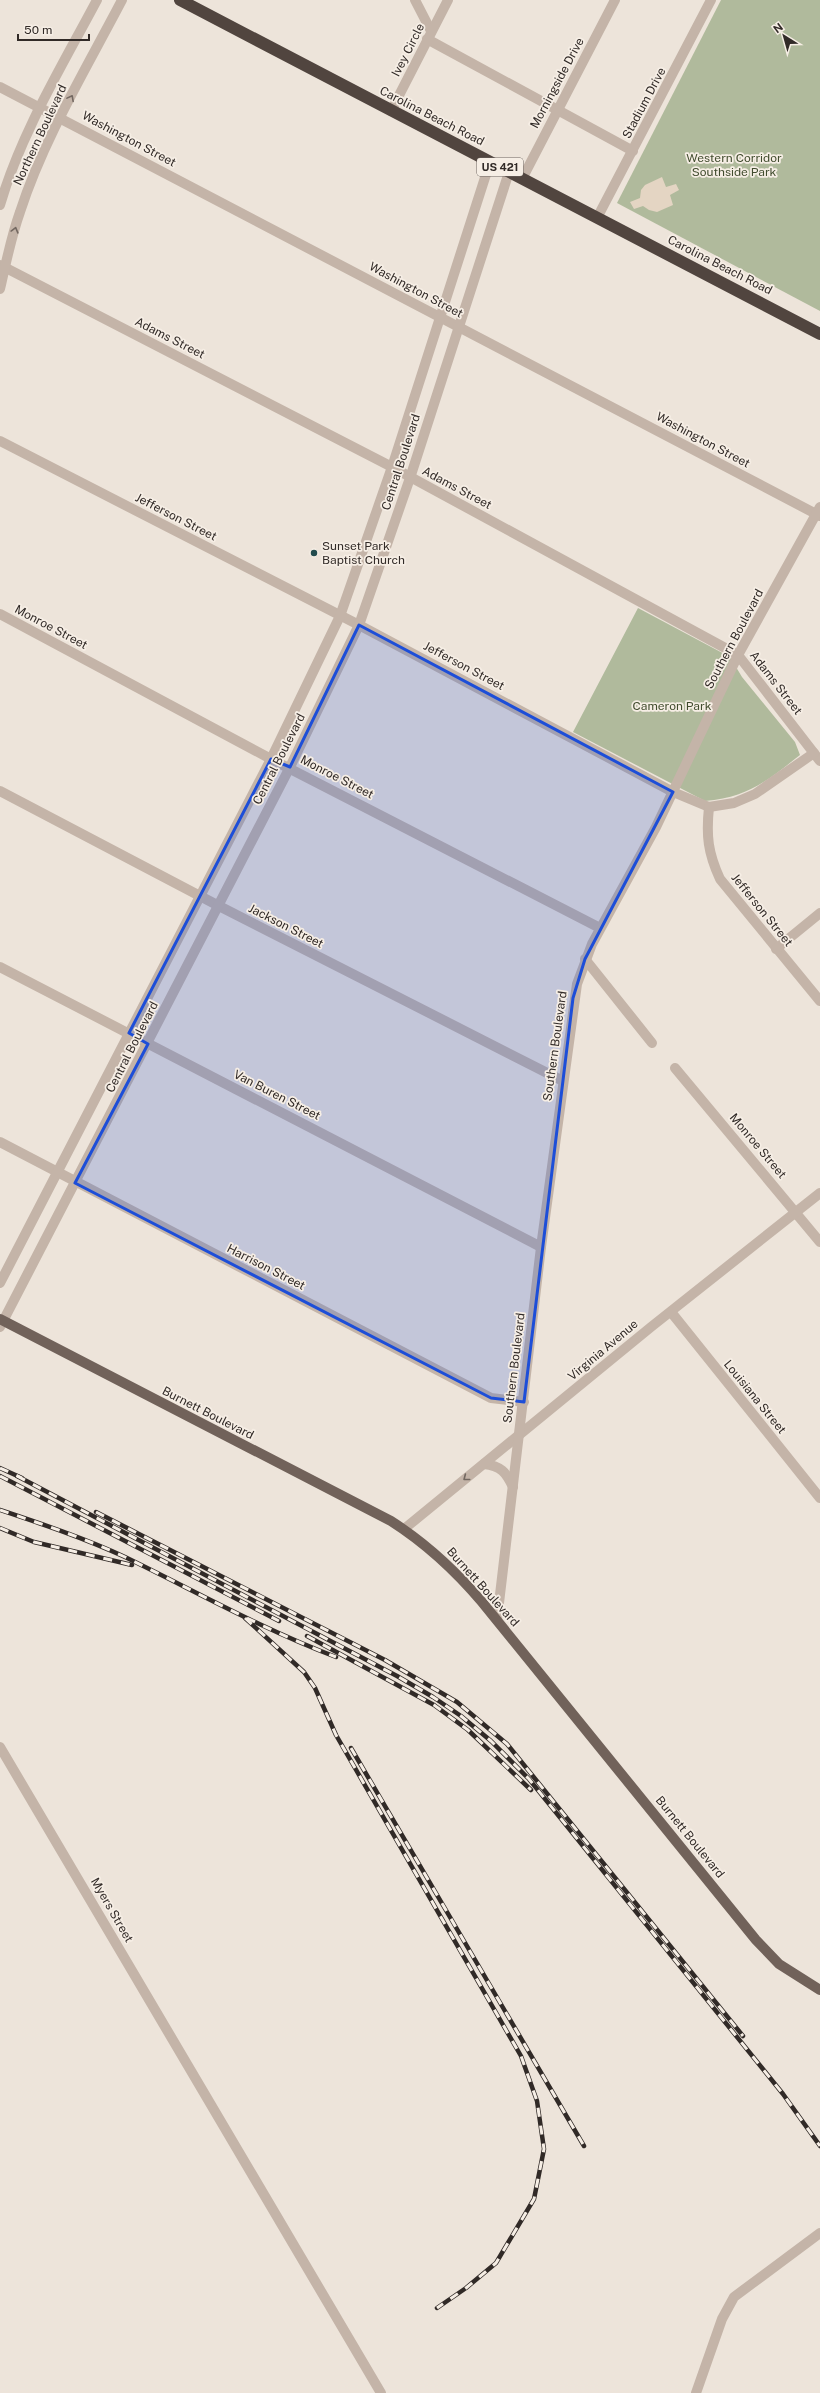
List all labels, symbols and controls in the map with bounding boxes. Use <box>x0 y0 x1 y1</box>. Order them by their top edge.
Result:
scale bar <box>18 16 89 42</box>
north arrow <box>764 16 804 56</box>
street label: Ivey Circle <box>389 21 427 79</box>
text: N <box>771 21 785 35</box>
text: 50 m <box>24 23 52 37</box>
street label: Morningside Drive <box>527 35 587 131</box>
street label: Stadium Drive <box>619 65 669 141</box>
street label: Northern Boulevard <box>11 82 69 188</box>
street label: Carolina Beach Road <box>377 84 487 148</box>
one-way arrow <box>66 95 74 102</box>
street label: Washington Street <box>80 108 179 170</box>
park label: Western Corridor Southside Park <box>686 151 782 179</box>
road number: US 421 <box>477 158 523 176</box>
one-way arrow <box>10 227 18 233</box>
street label: Carolina Beach Road <box>665 233 775 297</box>
street label: Washington Street <box>367 259 466 321</box>
street label: Adams Street <box>133 314 208 362</box>
street label: Washington Street <box>654 409 753 471</box>
street label: Central Boulevard <box>379 412 423 512</box>
street label: Adams Street <box>420 464 494 512</box>
street label: Jefferson Street <box>133 490 219 544</box>
place label: Sunset Park Baptist Church <box>322 539 405 567</box>
marker: Sunset Park Baptist Church <box>309 548 319 558</box>
street label: Southern Boulevard <box>702 587 766 691</box>
street label: Monroe Street <box>12 602 90 652</box>
street label: Jefferson Street <box>421 639 507 693</box>
street label: Adams Street <box>747 649 805 718</box>
park label: Cameron Park <box>633 699 712 713</box>
street label: Central Boulevard <box>250 711 308 807</box>
street label: Monroe Street <box>298 753 376 802</box>
street label: Jefferson Street <box>728 871 796 949</box>
street label: Jackson Street <box>246 901 326 951</box>
street label: Southern Boulevard <box>540 990 570 1102</box>
street label: Central Boulevard <box>103 999 161 1095</box>
street label: Van Buren Street <box>231 1067 323 1123</box>
street label: Monroe Street <box>727 1111 789 1182</box>
street label: Harrison Street <box>225 1241 308 1293</box>
street label: Southern Boulevard <box>500 1312 528 1424</box>
street label: Virginia Avenue <box>565 1317 641 1383</box>
street label: Louisiana Street <box>721 1357 789 1437</box>
street label: Burnett Boulevard <box>160 1384 256 1442</box>
one-way arrow <box>464 1473 471 1480</box>
street label: Burnett Boulevard <box>444 1545 522 1629</box>
street label: Burnett Boulevard <box>653 1793 727 1881</box>
street label: Myers Street <box>88 1875 136 1945</box>

